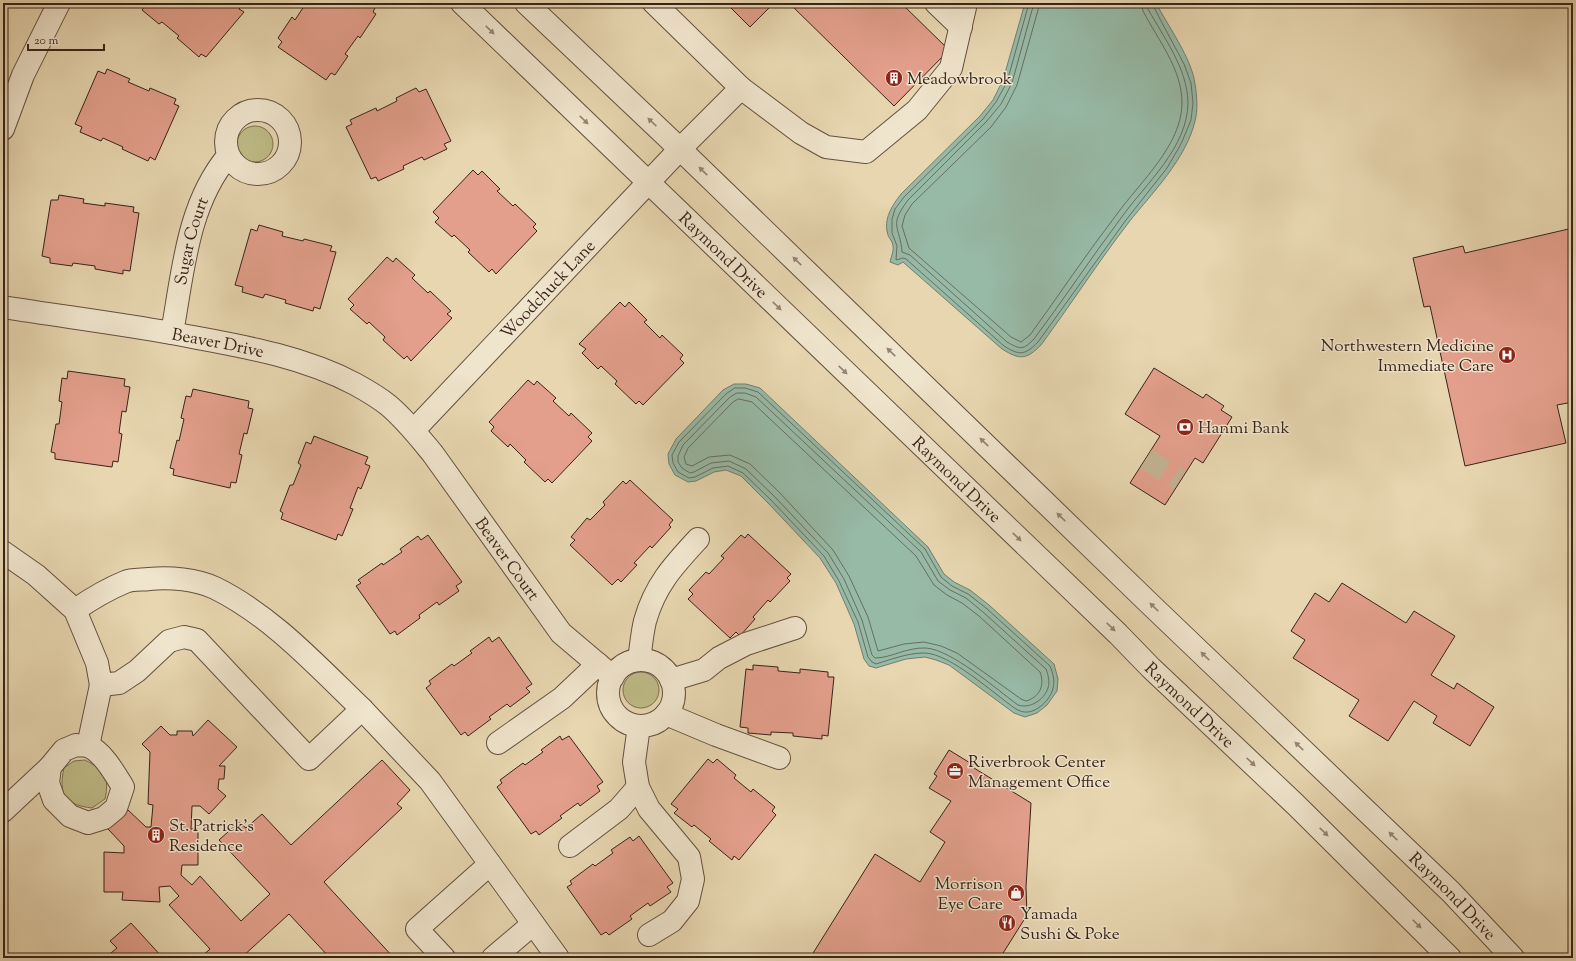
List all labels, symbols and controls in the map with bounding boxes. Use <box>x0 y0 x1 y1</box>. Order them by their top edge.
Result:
one-way arrow <box>485 25 495 35</box>
scale bar <box>28 26 104 52</box>
text: 20 m <box>34 32 59 50</box>
building icon: Meadowbrook <box>884 68 904 88</box>
place label: Meadowbrook <box>907 68 1012 92</box>
one-way arrow <box>579 115 589 125</box>
one-way arrow <box>647 117 657 127</box>
one-way arrow <box>698 166 708 176</box>
street label: Sugar Court <box>170 194 216 287</box>
street label: Raymond Drive <box>672 207 772 305</box>
street label: Woodchuck Lane <box>496 235 602 346</box>
one-way arrow <box>792 257 802 266</box>
one-way arrow <box>772 302 782 311</box>
street label: Beaver Drive <box>170 323 266 365</box>
place label: Northwestern Medicine Immediate Care <box>1321 335 1494 379</box>
hospital icon: Northwestern Medicine Immediate Care <box>1497 345 1517 365</box>
one-way arrow <box>886 347 896 357</box>
one-way arrow <box>838 365 848 374</box>
bank icon: Hanmi Bank <box>1175 417 1195 437</box>
place label: Hanmi Bank <box>1198 417 1290 441</box>
street label: Raymond Drive <box>906 432 1006 529</box>
one-way arrow <box>979 437 989 447</box>
one-way arrow <box>1056 512 1066 521</box>
street label: Beaver Court <box>468 513 544 606</box>
one-way arrow <box>1012 532 1022 542</box>
one-way arrow <box>1149 602 1159 612</box>
one-way arrow <box>1106 622 1116 632</box>
one-way arrow <box>1200 651 1210 661</box>
street label: Raymond Drive <box>1138 658 1239 755</box>
one-way arrow <box>1294 741 1304 751</box>
place label: Riverbrook Center Management Office <box>968 751 1110 795</box>
one-way arrow <box>1246 757 1255 766</box>
office icon: Riverbrook Center Management Office <box>945 761 965 781</box>
place label: St. Patrick's Residence <box>169 815 254 859</box>
building icon: St. Patrick's Residence <box>146 825 166 845</box>
one-way arrow <box>1319 827 1329 837</box>
one-way arrow <box>1388 831 1398 841</box>
street label: Raymond Drive <box>1402 848 1501 947</box>
place label: Morrison Eye Care <box>935 873 1003 917</box>
shop icon: Morrison Eye Care <box>1006 883 1026 903</box>
place label: Yamada Sushi & Poke <box>1020 903 1120 947</box>
restaurant icon: Yamada Sushi & Poke <box>997 913 1017 933</box>
one-way arrow <box>1412 919 1422 928</box>

